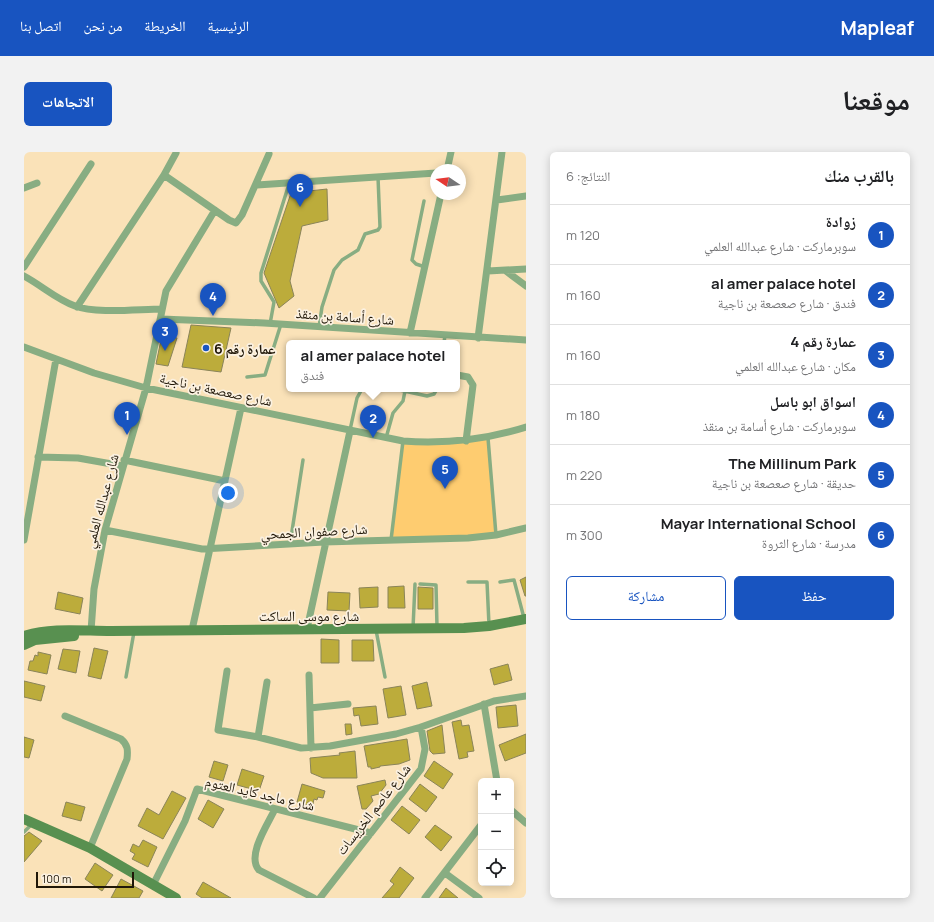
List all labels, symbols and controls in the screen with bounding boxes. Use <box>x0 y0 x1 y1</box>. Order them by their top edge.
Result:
text: Mapleaf <box>840 15 914 41</box>
text: اتصل بنا <box>20 16 62 35</box>
text: من نحن <box>84 16 122 35</box>
text: الخريطة <box>144 16 186 35</box>
text: الرئيسية <box>208 16 249 35</box>
text: موقعنا <box>842 80 910 118</box>
button: الاتجاهات <box>24 82 112 126</box>
north arrow <box>430 164 466 200</box>
text: بالقرب منك <box>824 164 894 187</box>
text: النتائج: 6 <box>566 167 610 185</box>
pin: 6 <box>287 174 313 207</box>
text: زوادة <box>826 211 856 232</box>
text: 120 m <box>566 226 600 244</box>
text: 1 <box>878 226 884 244</box>
text: سوبرماركت · شارع عبدالله العلمي <box>704 237 856 255</box>
text: al amer palace hotel <box>711 273 856 294</box>
pin: 4 <box>200 283 226 316</box>
text: 160 m <box>566 286 601 304</box>
text: 2 <box>877 286 885 304</box>
text: فندق · شارع صعصعة بن ناجية <box>718 294 856 312</box>
street label: شارع أسامة بن منقذ <box>295 303 395 330</box>
pin: 3 <box>152 318 178 351</box>
text: عمارة رقم 4 <box>790 331 856 352</box>
place label: عمارة رقم 6 <box>214 339 276 359</box>
popup <box>286 340 460 392</box>
marker: عمارة رقم 6 <box>201 343 211 353</box>
text: al amer palace hotel <box>301 345 446 366</box>
text: 160 m <box>566 346 601 364</box>
text: 3 <box>877 346 885 364</box>
text: مكان · شارع عبدالله العلمي <box>735 357 856 375</box>
text: فندق <box>301 366 324 384</box>
street label: شارع صعصعة بن ناجية <box>158 368 274 411</box>
text: اسواق ابو باسل <box>770 391 856 412</box>
pin: 1 <box>114 402 140 435</box>
pin: 2 <box>360 405 386 438</box>
text: 180 m <box>566 406 600 424</box>
text: 4 <box>877 406 885 424</box>
text: سوبرماركت · شارع أسامة بن منقذ <box>703 417 856 435</box>
street label: شارع عبدالله العلمي <box>79 452 125 551</box>
text: The Millinum Park <box>729 453 856 474</box>
pin: 5 <box>432 456 458 489</box>
text: 220 m <box>566 466 602 484</box>
text: 5 <box>877 466 885 484</box>
text: حديقة · شارع صعصعة بن ناجية <box>712 474 856 492</box>
your location <box>218 483 238 503</box>
text: Mayar International School <box>661 513 856 534</box>
street label: شارع صفوان الجمحي <box>260 519 368 546</box>
text: 300 m <box>566 526 603 544</box>
text: 6 <box>877 526 885 544</box>
text: مدرسة · شارع الثروة <box>762 534 856 552</box>
button: مشاركة <box>566 576 726 620</box>
button: حفظ <box>734 576 894 620</box>
street label: شارع موسى الساكت <box>259 606 359 626</box>
street label: شارع عاصم الخريسات <box>331 759 415 859</box>
street label: شارع ماجد كايد العتوم <box>203 771 317 816</box>
map controls <box>478 778 514 886</box>
button: + <box>478 778 514 814</box>
button: − <box>478 814 514 850</box>
button: locate <box>478 850 514 886</box>
scale bar <box>36 870 134 889</box>
text: 100 m <box>42 871 71 886</box>

